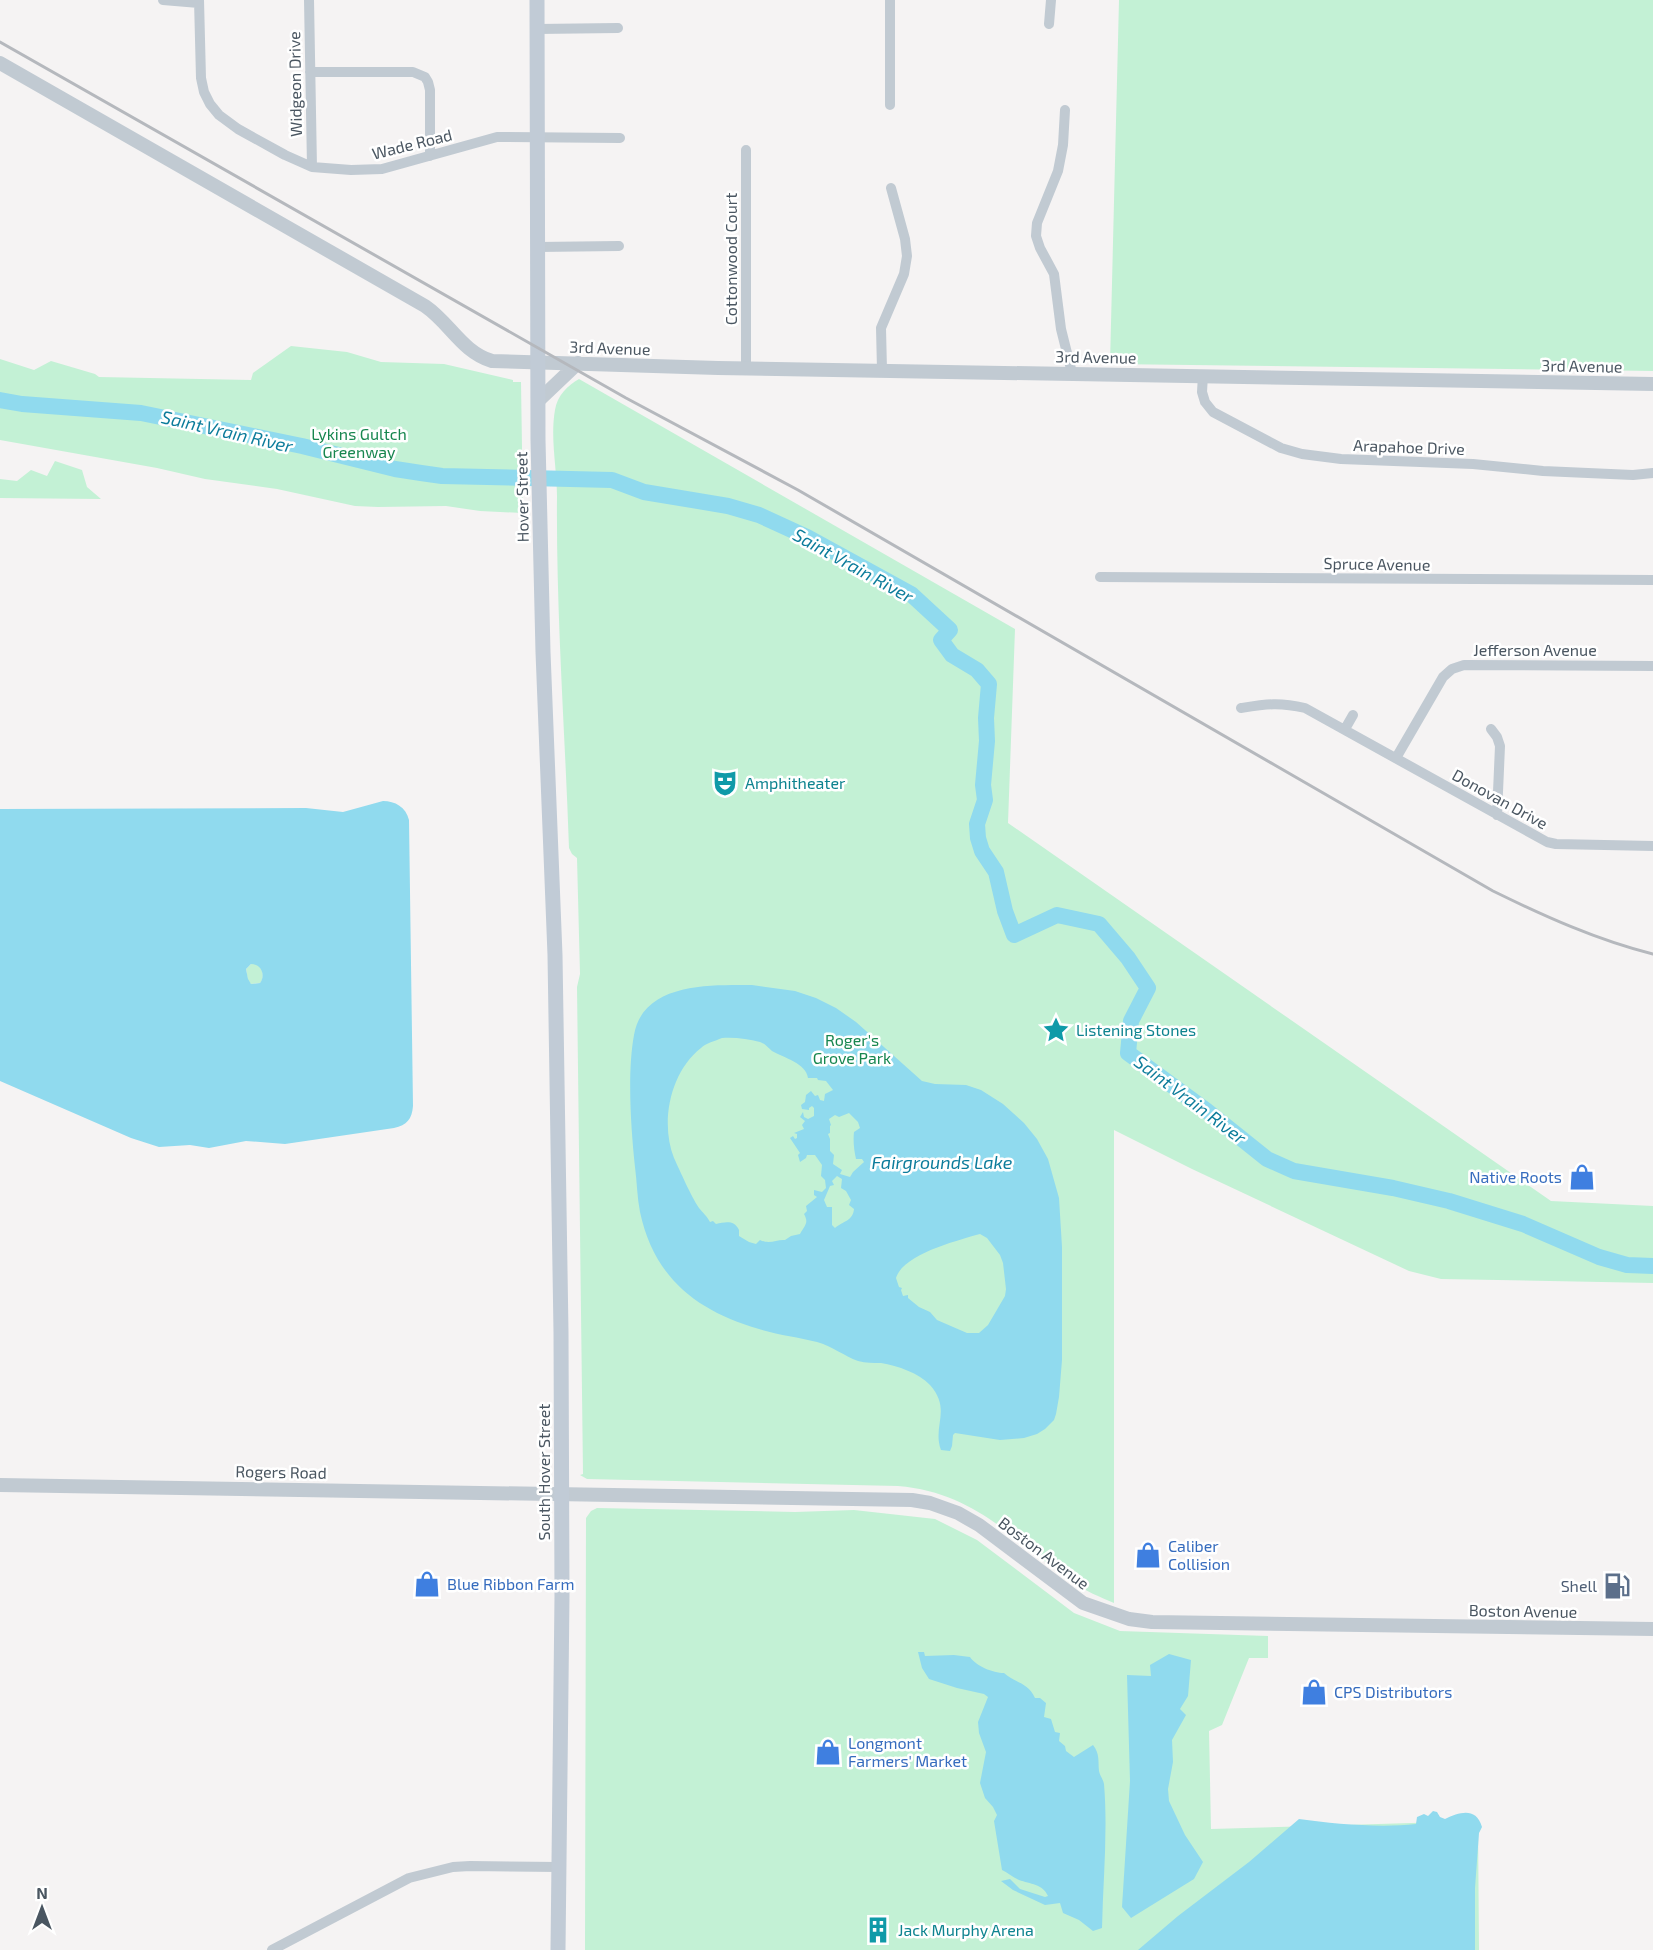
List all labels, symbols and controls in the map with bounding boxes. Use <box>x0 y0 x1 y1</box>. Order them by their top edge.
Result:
street label: Widgeon Drive <box>284 31 305 137</box>
street label: Wade Road <box>370 124 454 163</box>
street label: Cottonwood Court <box>721 193 740 325</box>
street label: 3rd Avenue <box>569 337 651 358</box>
street label: 3rd Avenue <box>1055 346 1137 367</box>
street label: 3rd Avenue <box>1541 355 1623 376</box>
water label: Saint Vrain River <box>159 405 296 457</box>
park label: Lykins Gultch Greenway <box>311 424 407 461</box>
street label: Arapahoe Drive <box>1353 435 1465 458</box>
street label: Hover Street <box>511 451 532 543</box>
water label: Saint Vrain River <box>790 523 918 608</box>
street label: Spruce Avenue <box>1323 553 1431 574</box>
street label: Jefferson Avenue <box>1473 640 1597 659</box>
street label: Donovan Drive <box>1449 765 1551 833</box>
theatre icon: Amphitheater <box>710 768 740 798</box>
place label: Amphitheater <box>745 773 846 792</box>
place icon: Listening Stones <box>1041 1015 1071 1045</box>
place label: Listening Stones <box>1076 1020 1196 1039</box>
park label: Roger's Grove Park <box>813 1030 891 1067</box>
water label: Saint Vrain River <box>1130 1050 1251 1149</box>
water label: Fairgrounds Lake <box>871 1151 1013 1173</box>
shop icon: Native Roots <box>1567 1162 1597 1192</box>
place label: Native Roots <box>1469 1167 1562 1186</box>
street label: South Hover Street <box>534 1404 553 1540</box>
street label: Rogers Road <box>235 1461 327 1482</box>
street label: Boston Avenue <box>995 1512 1093 1593</box>
place label: Caliber Collision <box>1168 1536 1230 1573</box>
shop icon: Caliber Collision <box>1133 1540 1163 1570</box>
shop icon: Blue Ribbon Farm <box>412 1569 442 1599</box>
fuel station icon: Shell <box>1602 1571 1632 1601</box>
place label: Blue Ribbon Farm <box>447 1574 574 1593</box>
place label: Shell <box>1561 1576 1597 1595</box>
street label: Boston Avenue <box>1469 1600 1577 1621</box>
shop icon: CPS Distributors <box>1299 1677 1329 1707</box>
place label: CPS Distributors <box>1334 1682 1452 1701</box>
place label: Longmont Farmers' Market <box>848 1733 967 1770</box>
shop icon: Longmont Farmers' Market <box>813 1737 843 1767</box>
north arrow <box>12 1878 72 1938</box>
text: N <box>36 1883 48 1902</box>
building icon: Jack Murphy Arena <box>863 1915 893 1945</box>
place label: Jack Murphy Arena <box>898 1920 1034 1939</box>

